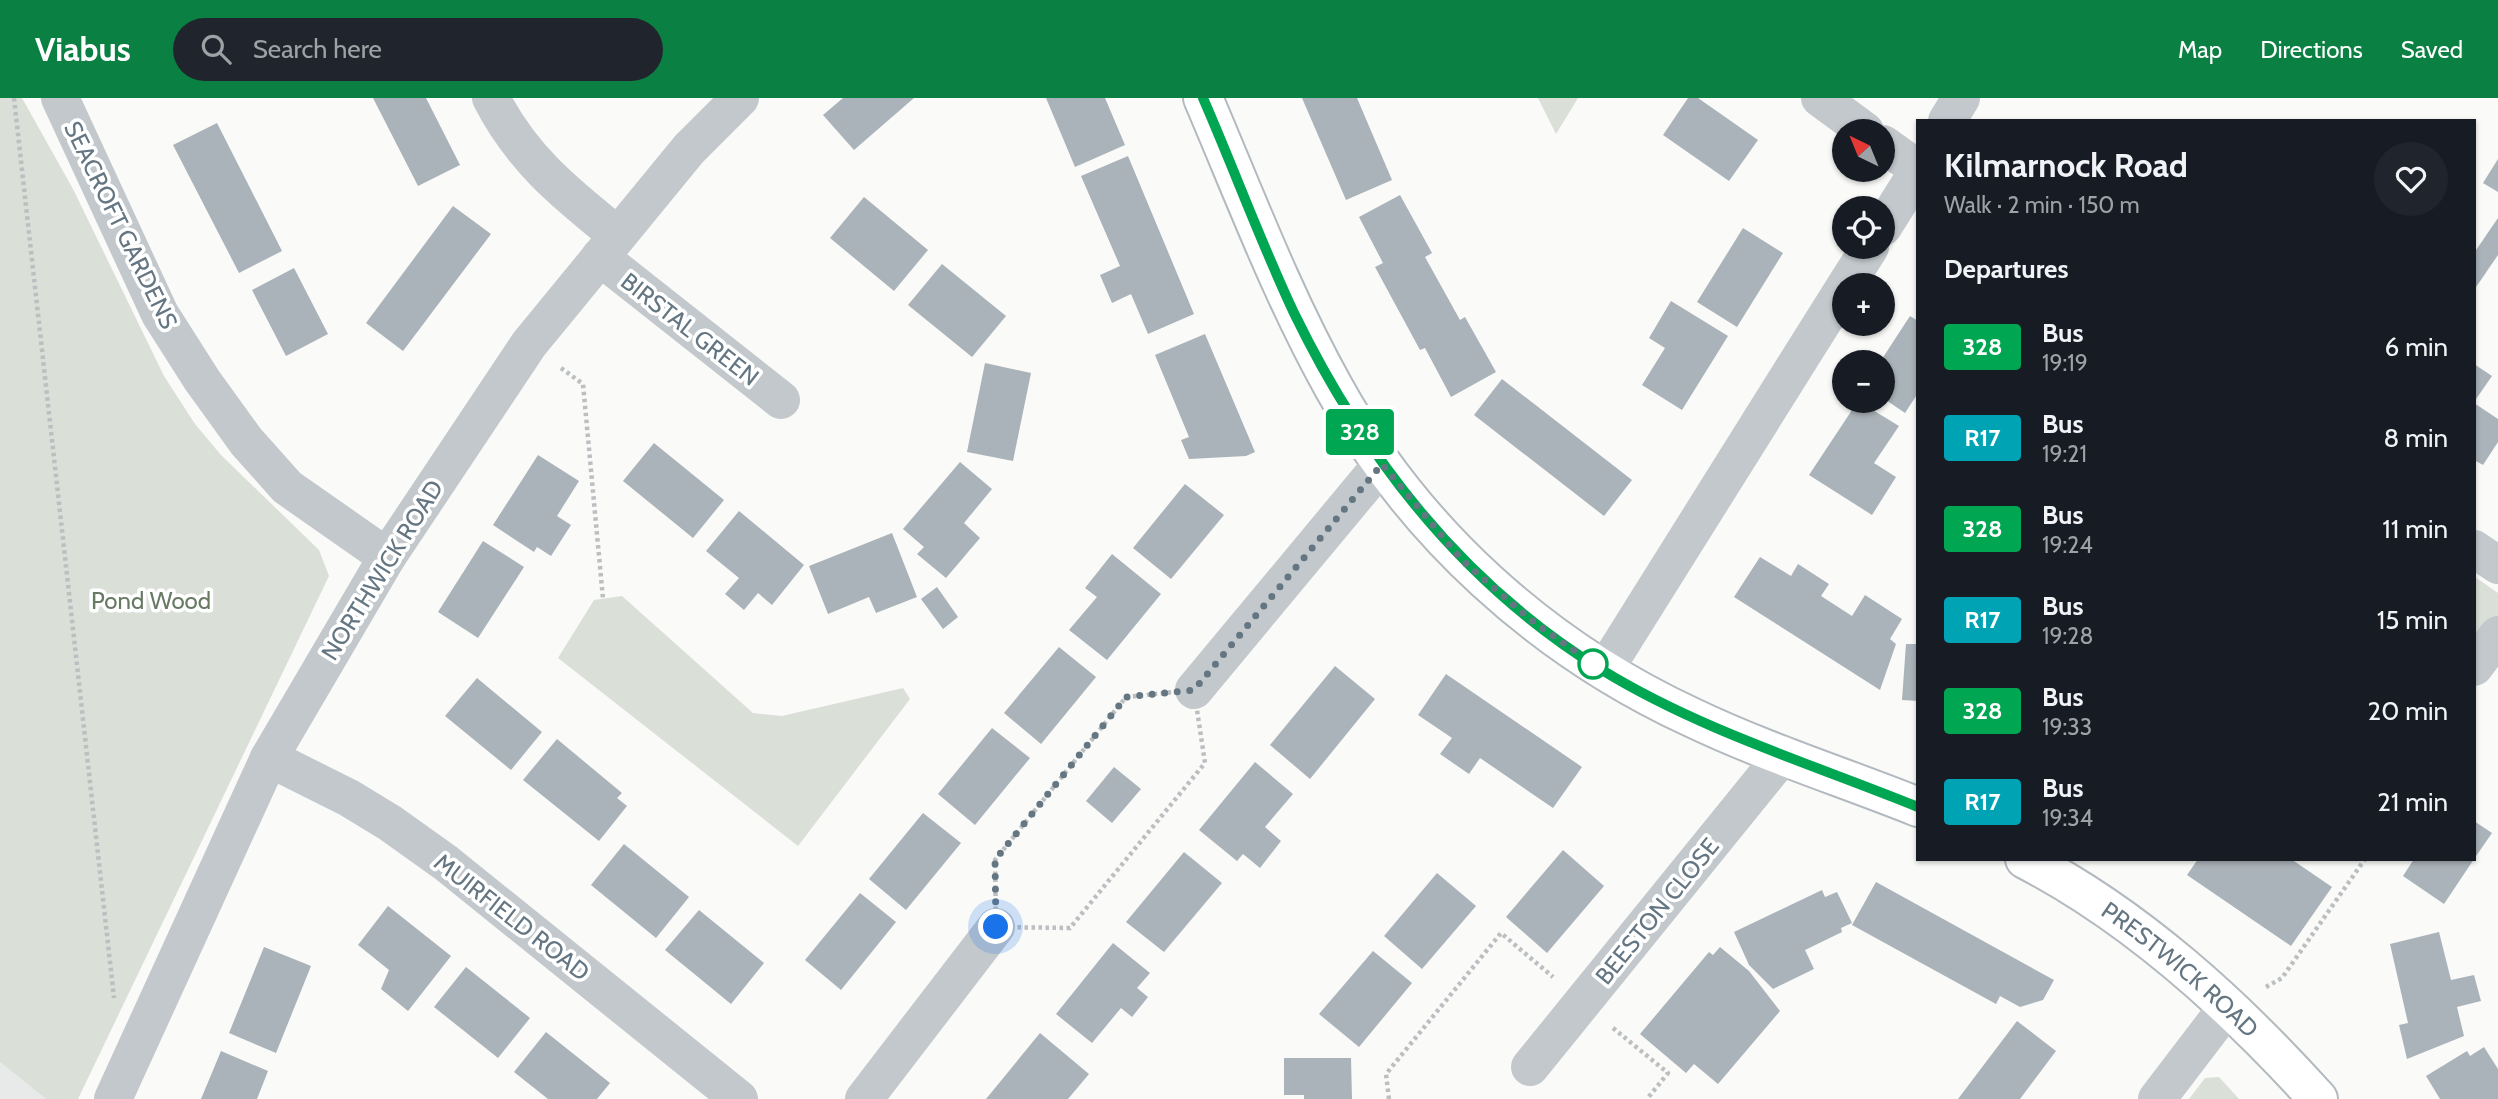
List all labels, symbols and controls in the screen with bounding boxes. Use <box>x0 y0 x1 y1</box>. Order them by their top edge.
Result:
search box <box>173 18 663 81</box>
text: Viabus <box>35 29 131 69</box>
icon: search <box>197 30 235 68</box>
text: Search here <box>253 33 382 65</box>
text: Map <box>2178 35 2222 64</box>
text: Directions <box>2260 35 2363 64</box>
text: Saved <box>2401 35 2463 64</box>
street label: SEACROFT GARDENS <box>58 116 184 334</box>
north arrow <box>1832 119 1895 182</box>
map controls <box>1832 119 1895 413</box>
button: heart <box>2374 142 2448 216</box>
text: Kilmarnock Road <box>1944 145 2188 185</box>
text: Walk · 2 min · 150 m <box>1944 191 2140 219</box>
button: locate <box>1832 196 1895 259</box>
text: Departures <box>1944 253 2068 285</box>
street label: BIRSTAL GREEN <box>615 266 765 392</box>
button: + <box>1832 273 1895 336</box>
text: Bus <box>2042 317 2083 349</box>
text: 6 min <box>2385 331 2448 363</box>
text: 328 <box>1962 332 2003 361</box>
text: 19:19 <box>2042 349 2088 377</box>
button: − <box>1832 350 1895 413</box>
text: Bus <box>2042 408 2083 440</box>
line badge: 328 <box>1320 409 1400 455</box>
text: 328 <box>1340 417 1380 446</box>
text: 8 min <box>2384 422 2448 454</box>
text: R17 <box>1964 423 2001 452</box>
text: 19:21 <box>2042 440 2087 468</box>
street label: NORTHWICK ROAD <box>315 475 449 665</box>
text: Bus <box>2042 499 2083 531</box>
text: 11 min <box>2382 513 2448 545</box>
text: 328 <box>1962 514 2003 543</box>
text: 19:24 <box>2042 531 2093 559</box>
park label: Pond Wood <box>91 586 211 615</box>
text: Bus <box>2042 590 2083 622</box>
text: 15 min <box>2377 604 2448 636</box>
text: R17 <box>1964 605 2001 634</box>
text: 19:28 <box>2042 622 2093 650</box>
unlabelled marker <box>1578 649 1608 679</box>
text: Bus <box>2042 681 2083 713</box>
text: 20 min <box>2368 695 2448 727</box>
text: 328 <box>1962 696 2003 725</box>
text: 19:33 <box>2042 713 2092 741</box>
text: Bus <box>2042 772 2083 804</box>
text: 21 min <box>2377 786 2448 818</box>
text: R17 <box>1964 787 2001 816</box>
text: 19:34 <box>2042 804 2093 832</box>
street label: BEESTON CLOSE <box>1589 832 1725 990</box>
street label: MUIRFIELD ROAD <box>429 847 595 987</box>
street label: PRESTWICK ROAD <box>2096 895 2265 1043</box>
your location <box>978 909 1013 944</box>

